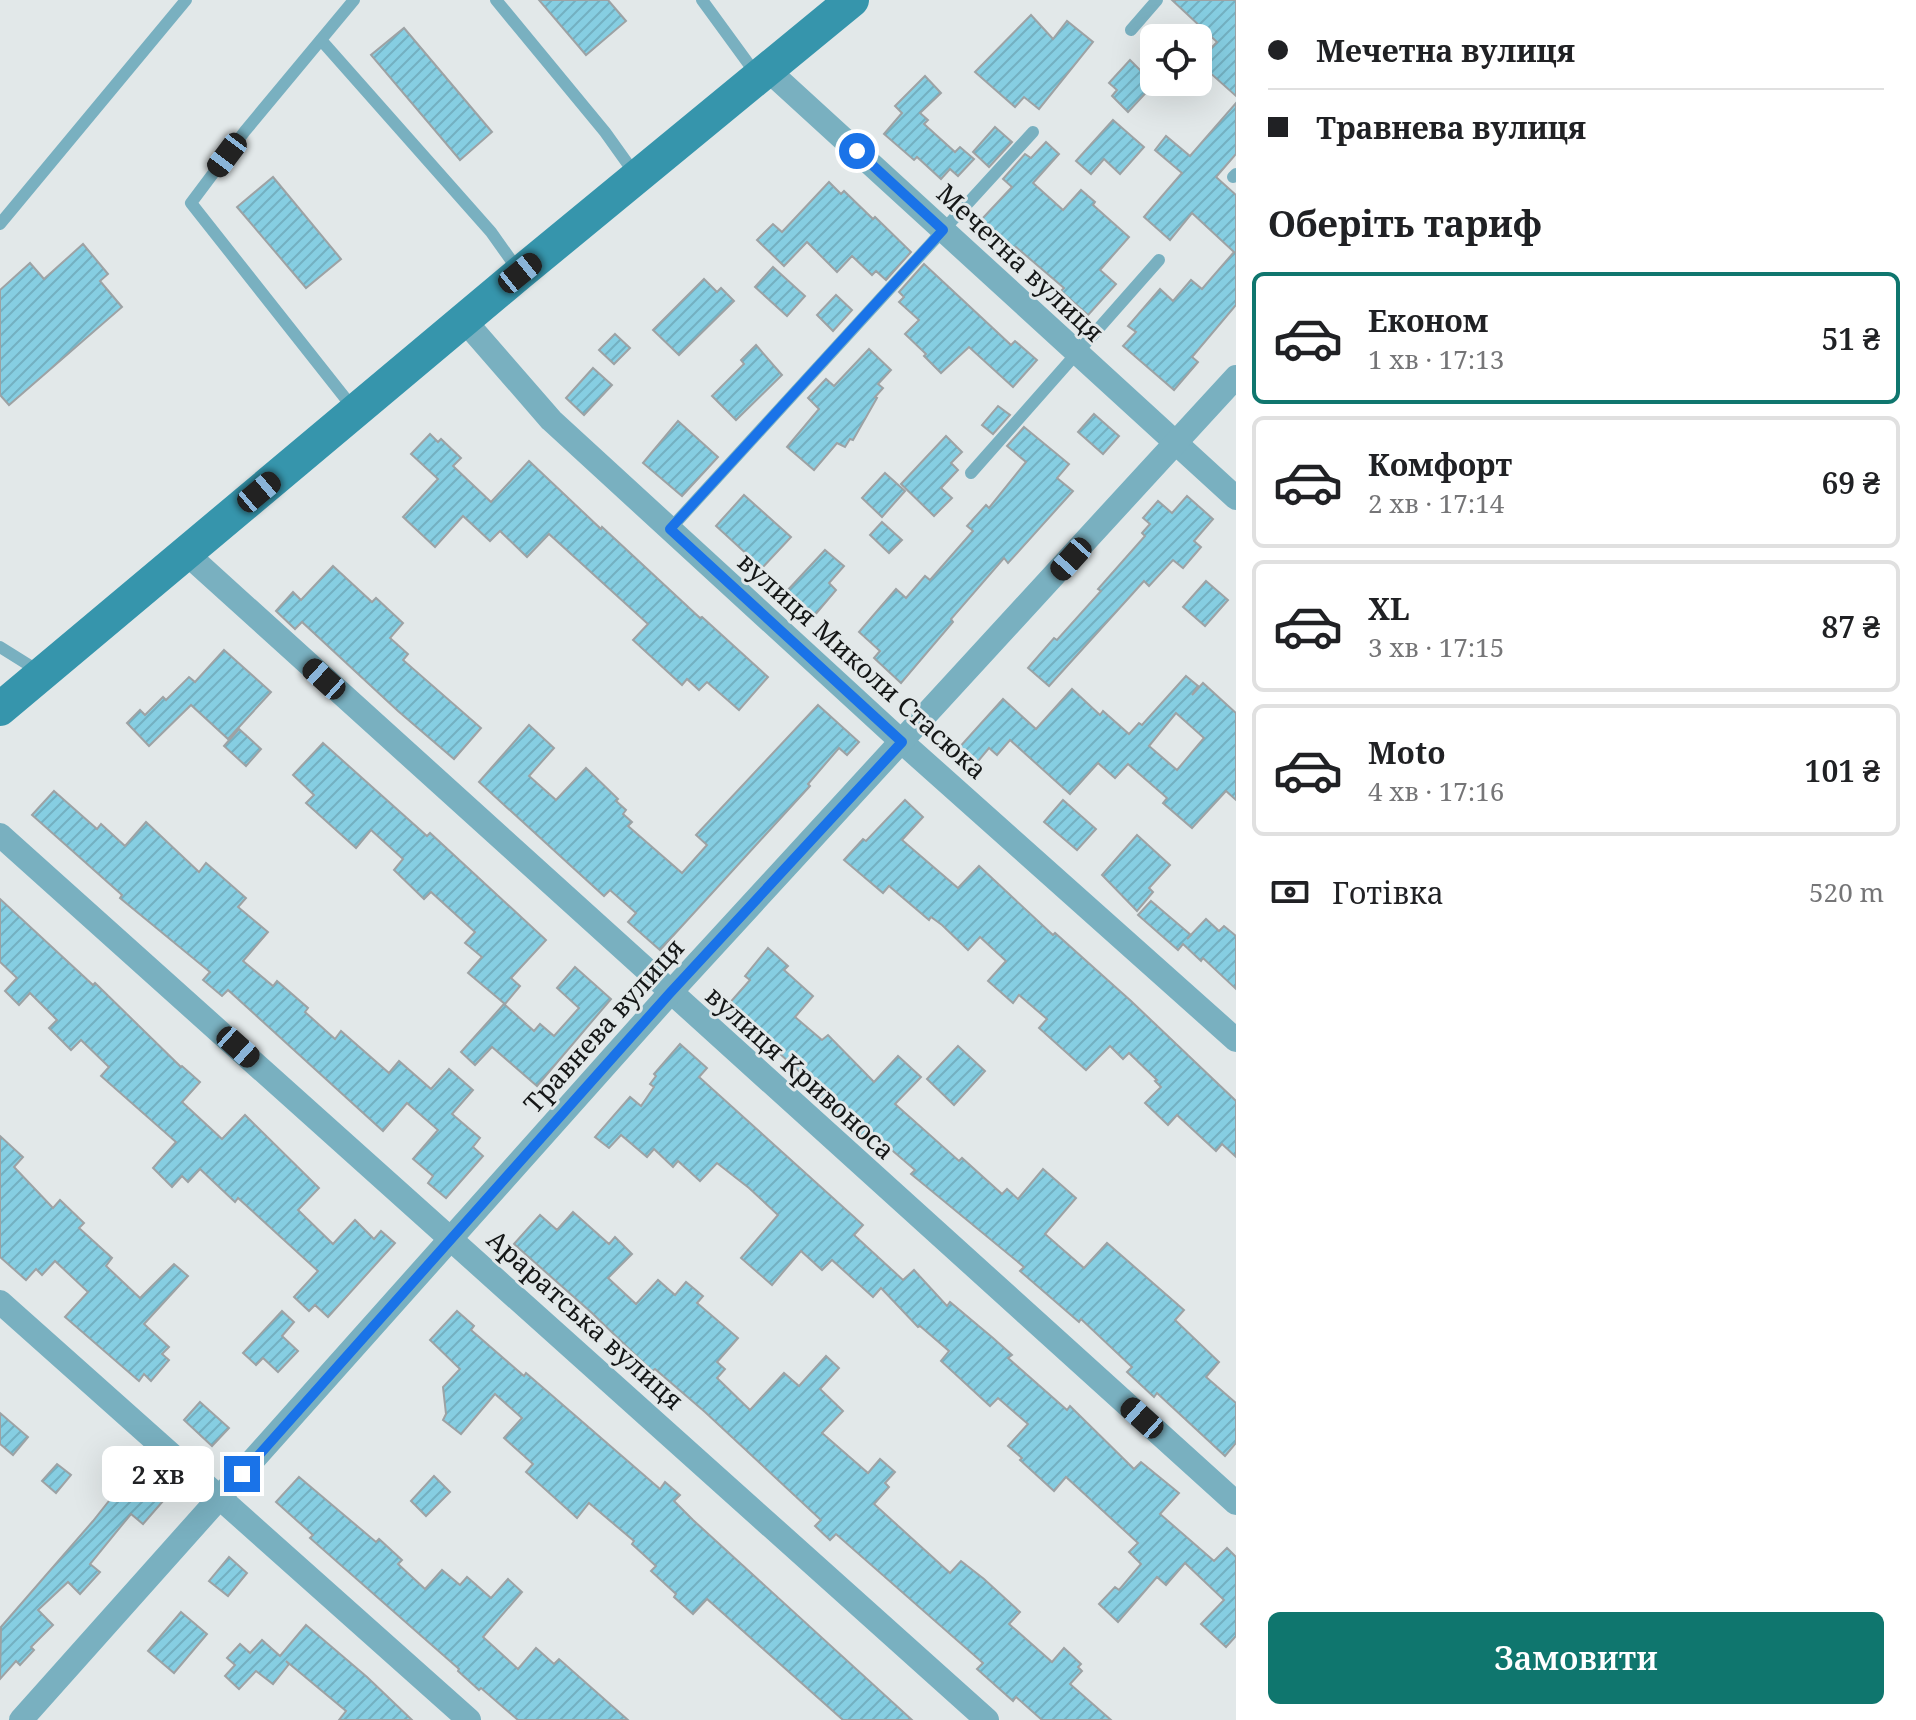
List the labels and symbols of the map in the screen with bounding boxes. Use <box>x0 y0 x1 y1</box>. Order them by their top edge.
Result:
car <box>203 129 251 181</box>
route start <box>839 133 875 169</box>
street label: Мечетна вулиця <box>929 175 1112 349</box>
car <box>494 249 546 297</box>
car <box>233 467 285 517</box>
car <box>1046 533 1096 585</box>
street label: вулиця Миколи Стасюка <box>730 544 995 787</box>
car <box>298 654 350 704</box>
street label: Травнева вулиця <box>515 930 692 1121</box>
street label: вулиця Кривоноса <box>698 977 903 1167</box>
car <box>212 1022 264 1072</box>
street label: Араратська вулиця <box>480 1221 692 1417</box>
car <box>1116 1393 1168 1443</box>
callout: 2 хв <box>102 1446 214 1502</box>
route end <box>224 1456 260 1492</box>

